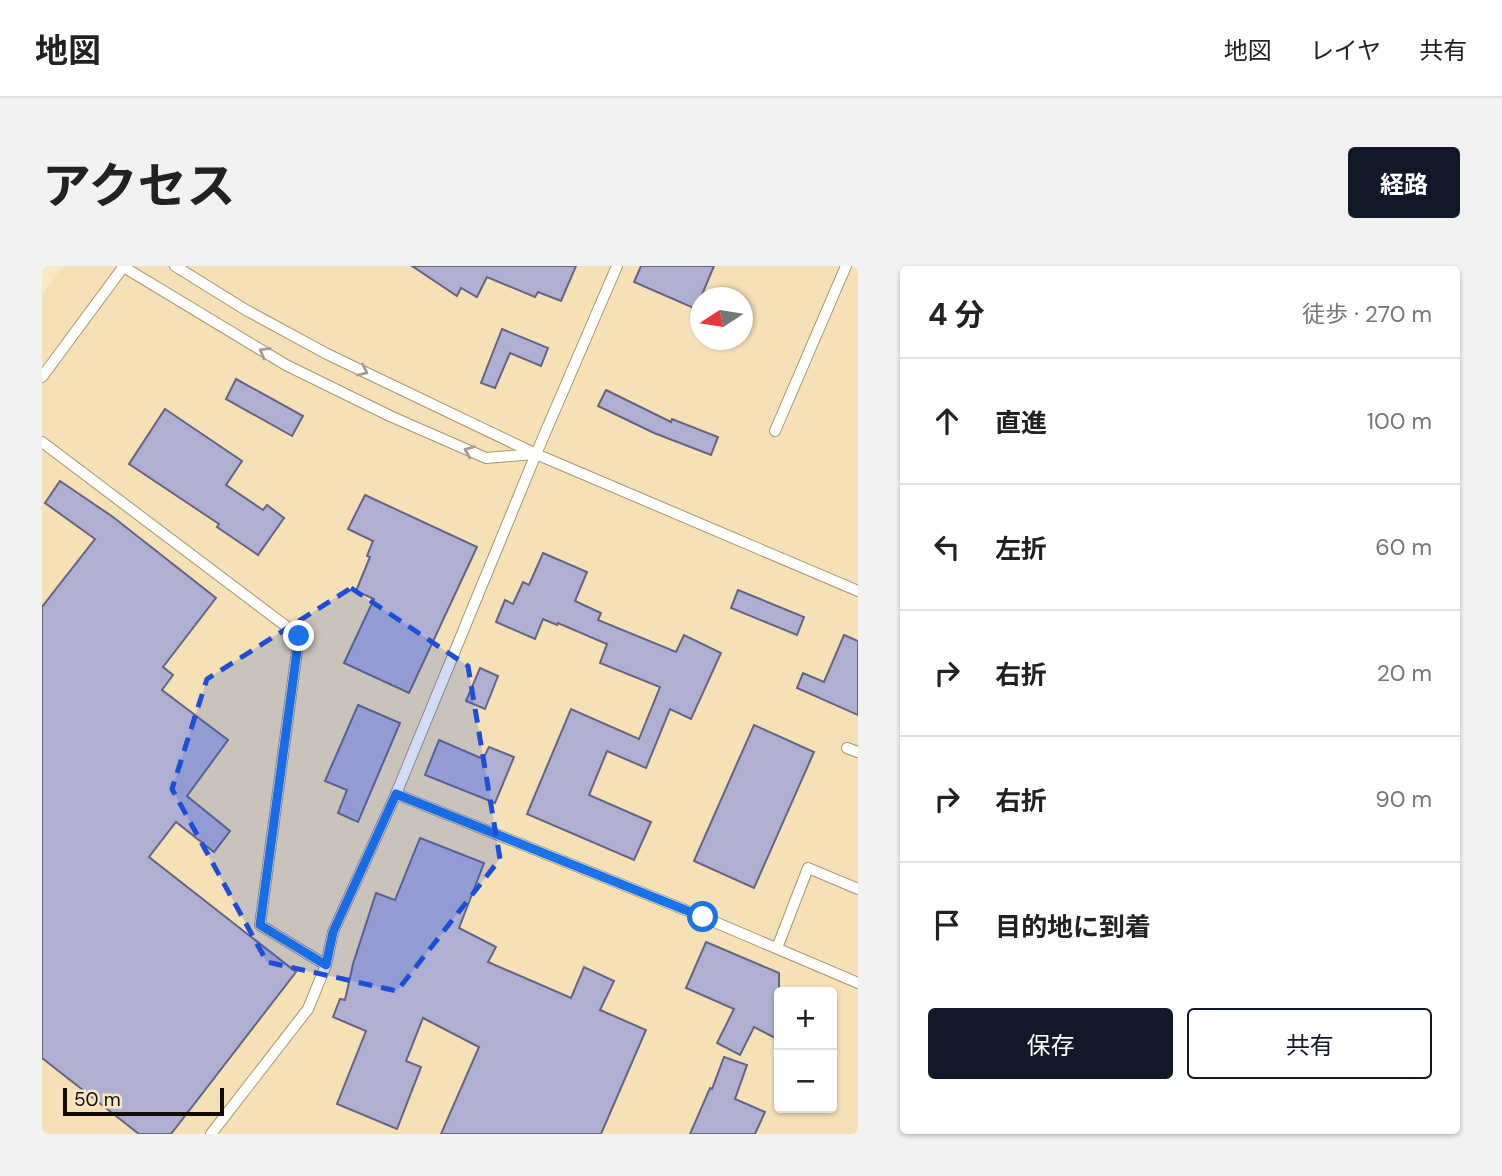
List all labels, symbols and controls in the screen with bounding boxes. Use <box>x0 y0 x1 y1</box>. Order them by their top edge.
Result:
text: 地図 <box>35 29 101 72</box>
text: 地図 <box>1224 35 1272 66</box>
text: レイヤ <box>1310 35 1381 66</box>
text: 共有 <box>1419 35 1467 66</box>
button: 経路 <box>1348 147 1460 218</box>
text: アクセス <box>42 154 236 218</box>
north arrow <box>690 287 753 350</box>
text: 4 分 <box>928 295 985 334</box>
text: 徒歩 · 270 m <box>1302 299 1432 329</box>
one-way arrow <box>259 347 272 360</box>
one-way arrow <box>356 363 368 377</box>
icon: ahead <box>928 402 966 440</box>
text: 直進 <box>995 406 1047 440</box>
text: 100 m <box>1367 406 1432 436</box>
one-way arrow <box>464 445 476 459</box>
icon: left <box>928 528 966 566</box>
text: 左折 <box>995 532 1047 566</box>
text: 60 m <box>1375 532 1432 562</box>
route end <box>283 620 314 651</box>
icon: right <box>928 654 966 692</box>
text: 右折 <box>995 658 1047 692</box>
text: 20 m <box>1377 658 1432 688</box>
icon: right <box>928 780 966 818</box>
text: 右折 <box>995 784 1047 818</box>
text: 90 m <box>1375 784 1432 814</box>
route start <box>687 901 718 932</box>
icon: arrive <box>928 906 966 944</box>
text: 目的地に到着 <box>995 910 1151 944</box>
map controls <box>774 987 837 1113</box>
button: + <box>774 987 837 1050</box>
button: 保存 <box>928 1008 1173 1079</box>
button: 共有 <box>1187 1008 1432 1079</box>
button: − <box>774 1050 837 1113</box>
scale bar <box>63 1085 224 1117</box>
text: 50 m <box>74 1087 121 1112</box>

